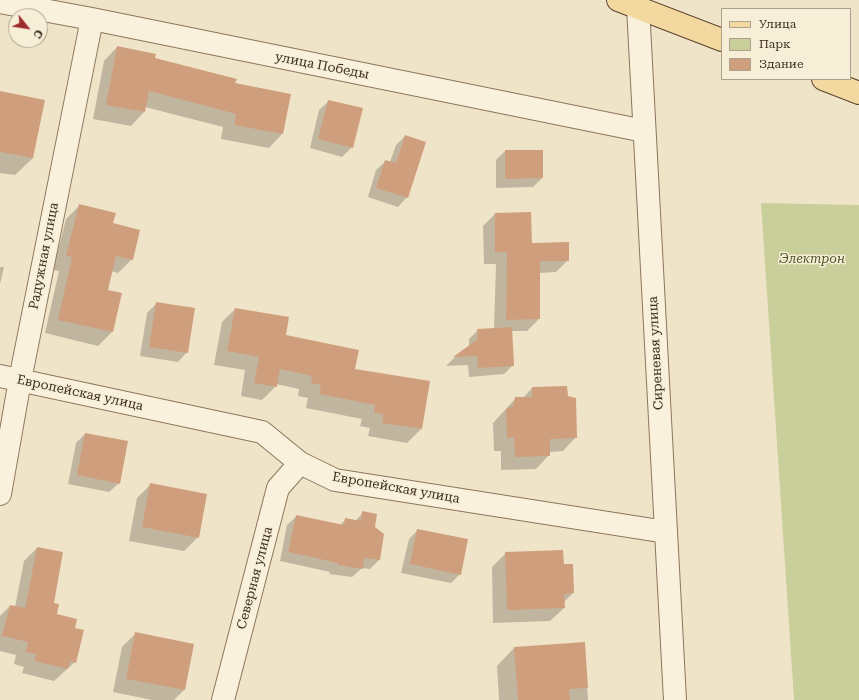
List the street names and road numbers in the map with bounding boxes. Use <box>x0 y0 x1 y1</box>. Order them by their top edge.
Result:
street label: улица Победы <box>274 49 370 83</box>
street label: Радужная улица <box>26 201 62 311</box>
street label: Сиреневая улица <box>645 296 667 410</box>
street label: Европейская улица <box>15 372 145 414</box>
street label: Европейская улица <box>331 469 461 507</box>
street label: Северная улица <box>234 525 276 631</box>

